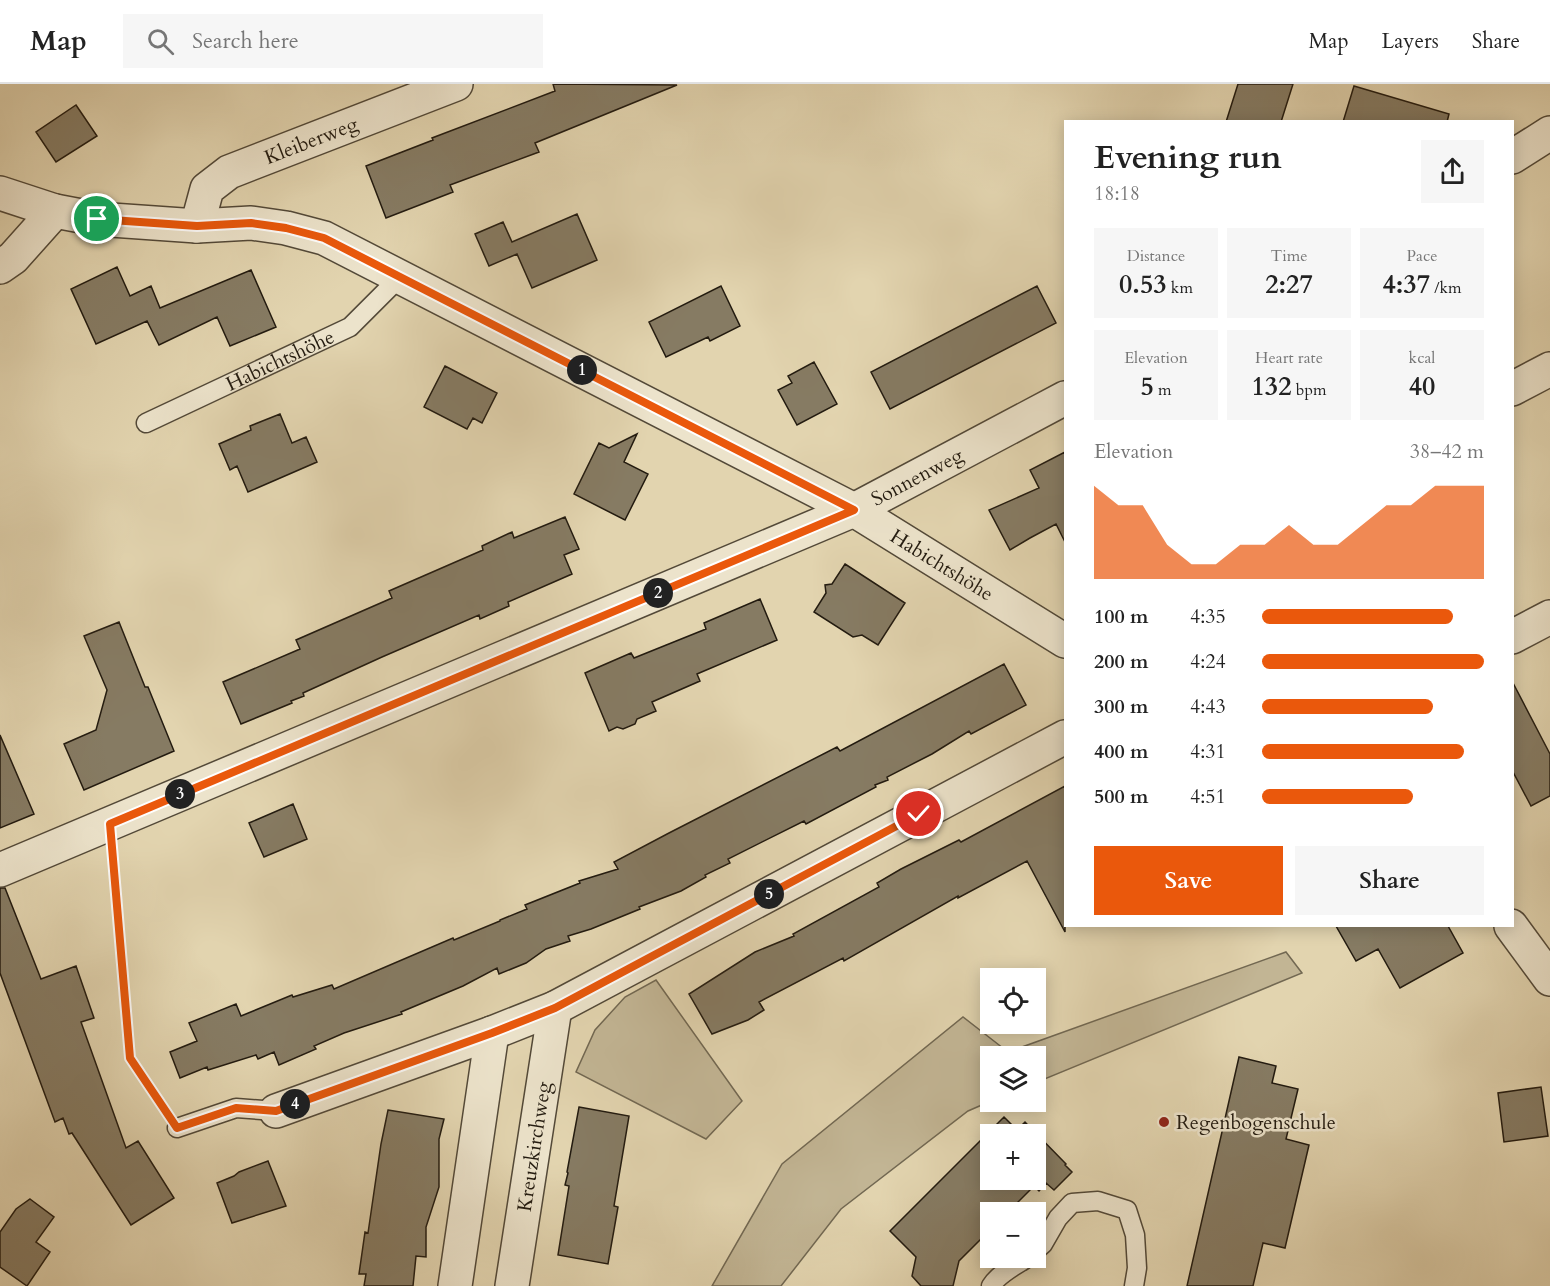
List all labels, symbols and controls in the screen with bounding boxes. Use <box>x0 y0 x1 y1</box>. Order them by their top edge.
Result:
search box <box>123 14 543 68</box>
text: Map <box>30 22 87 60</box>
icon: search <box>144 25 177 58</box>
text: Search here <box>192 26 299 56</box>
text: Map <box>1309 27 1349 56</box>
text: Layers <box>1382 27 1439 56</box>
text: Share <box>1472 27 1520 56</box>
street label: Kleiberweg <box>260 110 362 171</box>
text: Evening run <box>1094 135 1282 180</box>
button: share <box>1421 140 1484 203</box>
text: 18:18 <box>1094 180 1140 207</box>
pin <box>71 193 122 244</box>
icon: arrive <box>80 202 113 235</box>
text: Distance <box>1127 245 1185 267</box>
text: Time <box>1270 245 1308 267</box>
text: Pace <box>1407 245 1437 267</box>
text: 0.53 <box>1119 267 1167 302</box>
text: 2:27 <box>1265 267 1313 302</box>
text: 4:37 <box>1382 267 1430 302</box>
text: km <box>1167 277 1193 299</box>
text: /km <box>1430 277 1462 299</box>
street label: Habichtshöhe <box>222 323 339 398</box>
text: Elevation <box>1124 347 1188 369</box>
text: Heart rate <box>1255 347 1323 369</box>
text: kcal <box>1409 347 1435 369</box>
pin: 1 <box>567 355 597 385</box>
text: 1 <box>578 359 586 381</box>
text: 5 <box>1140 369 1154 404</box>
text: 132 <box>1252 369 1292 404</box>
text: 40 <box>1409 369 1435 404</box>
text: m <box>1154 379 1172 401</box>
text: bpm <box>1292 379 1326 401</box>
text: Elevation <box>1094 438 1173 465</box>
text: 38–42 m <box>1410 438 1484 465</box>
street label: Sonnenweg <box>866 441 969 513</box>
street label: Habichtshöhe <box>885 523 999 607</box>
pin: 2 <box>643 578 673 608</box>
text: 2 <box>654 582 662 604</box>
text: 100 m <box>1094 603 1149 630</box>
text: 4:35 <box>1190 603 1226 630</box>
text: 200 m <box>1094 648 1149 675</box>
text: 4:24 <box>1190 648 1226 675</box>
text: 300 m <box>1094 693 1149 720</box>
text: 4:43 <box>1190 693 1226 720</box>
text: 400 m <box>1094 738 1149 765</box>
text: 4:31 <box>1190 738 1226 765</box>
pin: 3 <box>165 779 195 809</box>
text: 3 <box>176 783 184 805</box>
text: 500 m <box>1094 783 1149 810</box>
text: 4:51 <box>1190 783 1226 810</box>
pin <box>893 788 944 839</box>
icon: check <box>902 797 935 830</box>
button: Save <box>1094 846 1283 915</box>
button: Share <box>1295 846 1484 915</box>
pin: 5 <box>754 879 784 909</box>
text: 5 <box>765 883 773 905</box>
map controls <box>980 968 1046 1268</box>
button: locate <box>980 968 1046 1034</box>
button: layers <box>980 1046 1046 1112</box>
street label: Kreuzkirchweg <box>511 1079 558 1214</box>
pin: 4 <box>280 1089 310 1119</box>
text: 4 <box>291 1093 299 1115</box>
place label: Regenbogenschule <box>1176 1109 1336 1136</box>
marker: Regenbogenschule <box>1157 1115 1171 1129</box>
button: + <box>980 1124 1046 1190</box>
button: − <box>980 1202 1046 1268</box>

